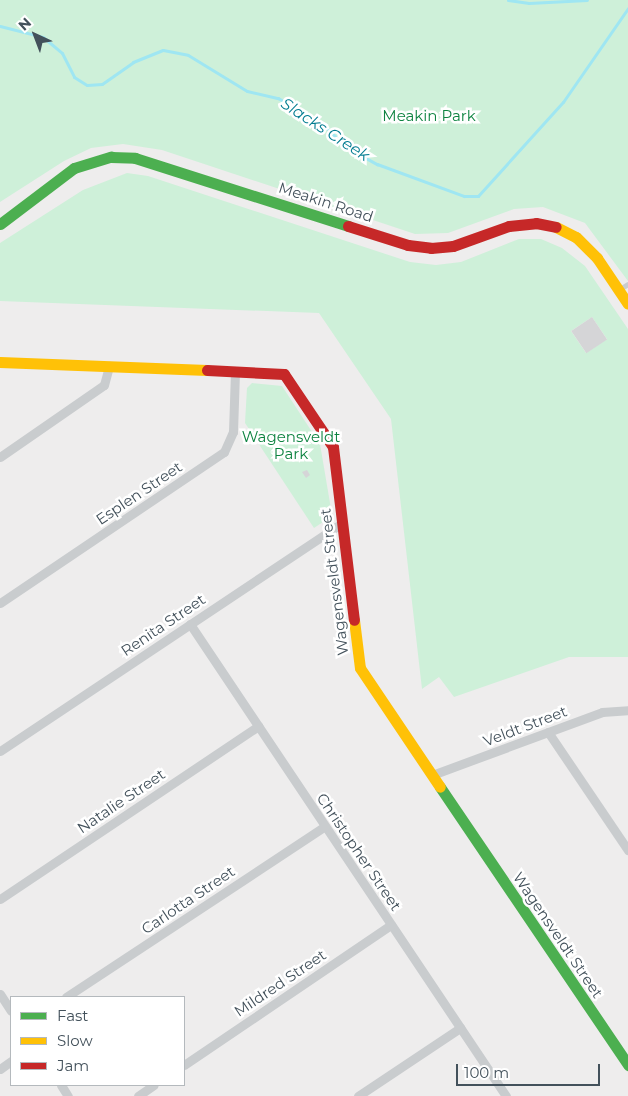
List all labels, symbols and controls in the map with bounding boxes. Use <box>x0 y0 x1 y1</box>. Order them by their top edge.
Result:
north arrow <box>10 10 60 60</box>
text: N <box>14 14 35 34</box>
water label: Slacks Creek <box>277 94 373 166</box>
park label: Meakin Park <box>382 107 476 125</box>
street label: Meakin Road <box>276 178 376 226</box>
park label: Wagensveldt Park <box>242 427 340 462</box>
street label: Esplen Street <box>93 458 185 528</box>
street label: Wagensveldt Street <box>316 508 352 656</box>
street label: Renita Street <box>117 590 209 660</box>
street label: Veldt Street <box>481 702 569 750</box>
street label: Natalie Street <box>74 765 168 837</box>
street label: Christopher Street <box>313 790 405 914</box>
street label: Carlotta Street <box>138 862 238 938</box>
street label: Wagensveldt Street <box>509 869 607 1001</box>
street label: Mildred Street <box>231 946 329 1020</box>
legend <box>10 996 185 1086</box>
text: Fast <box>57 1006 88 1025</box>
text: Slow <box>57 1031 93 1050</box>
scale bar <box>458 1054 602 1086</box>
text: Jam <box>57 1056 89 1075</box>
text: 100 m <box>464 1063 509 1082</box>

